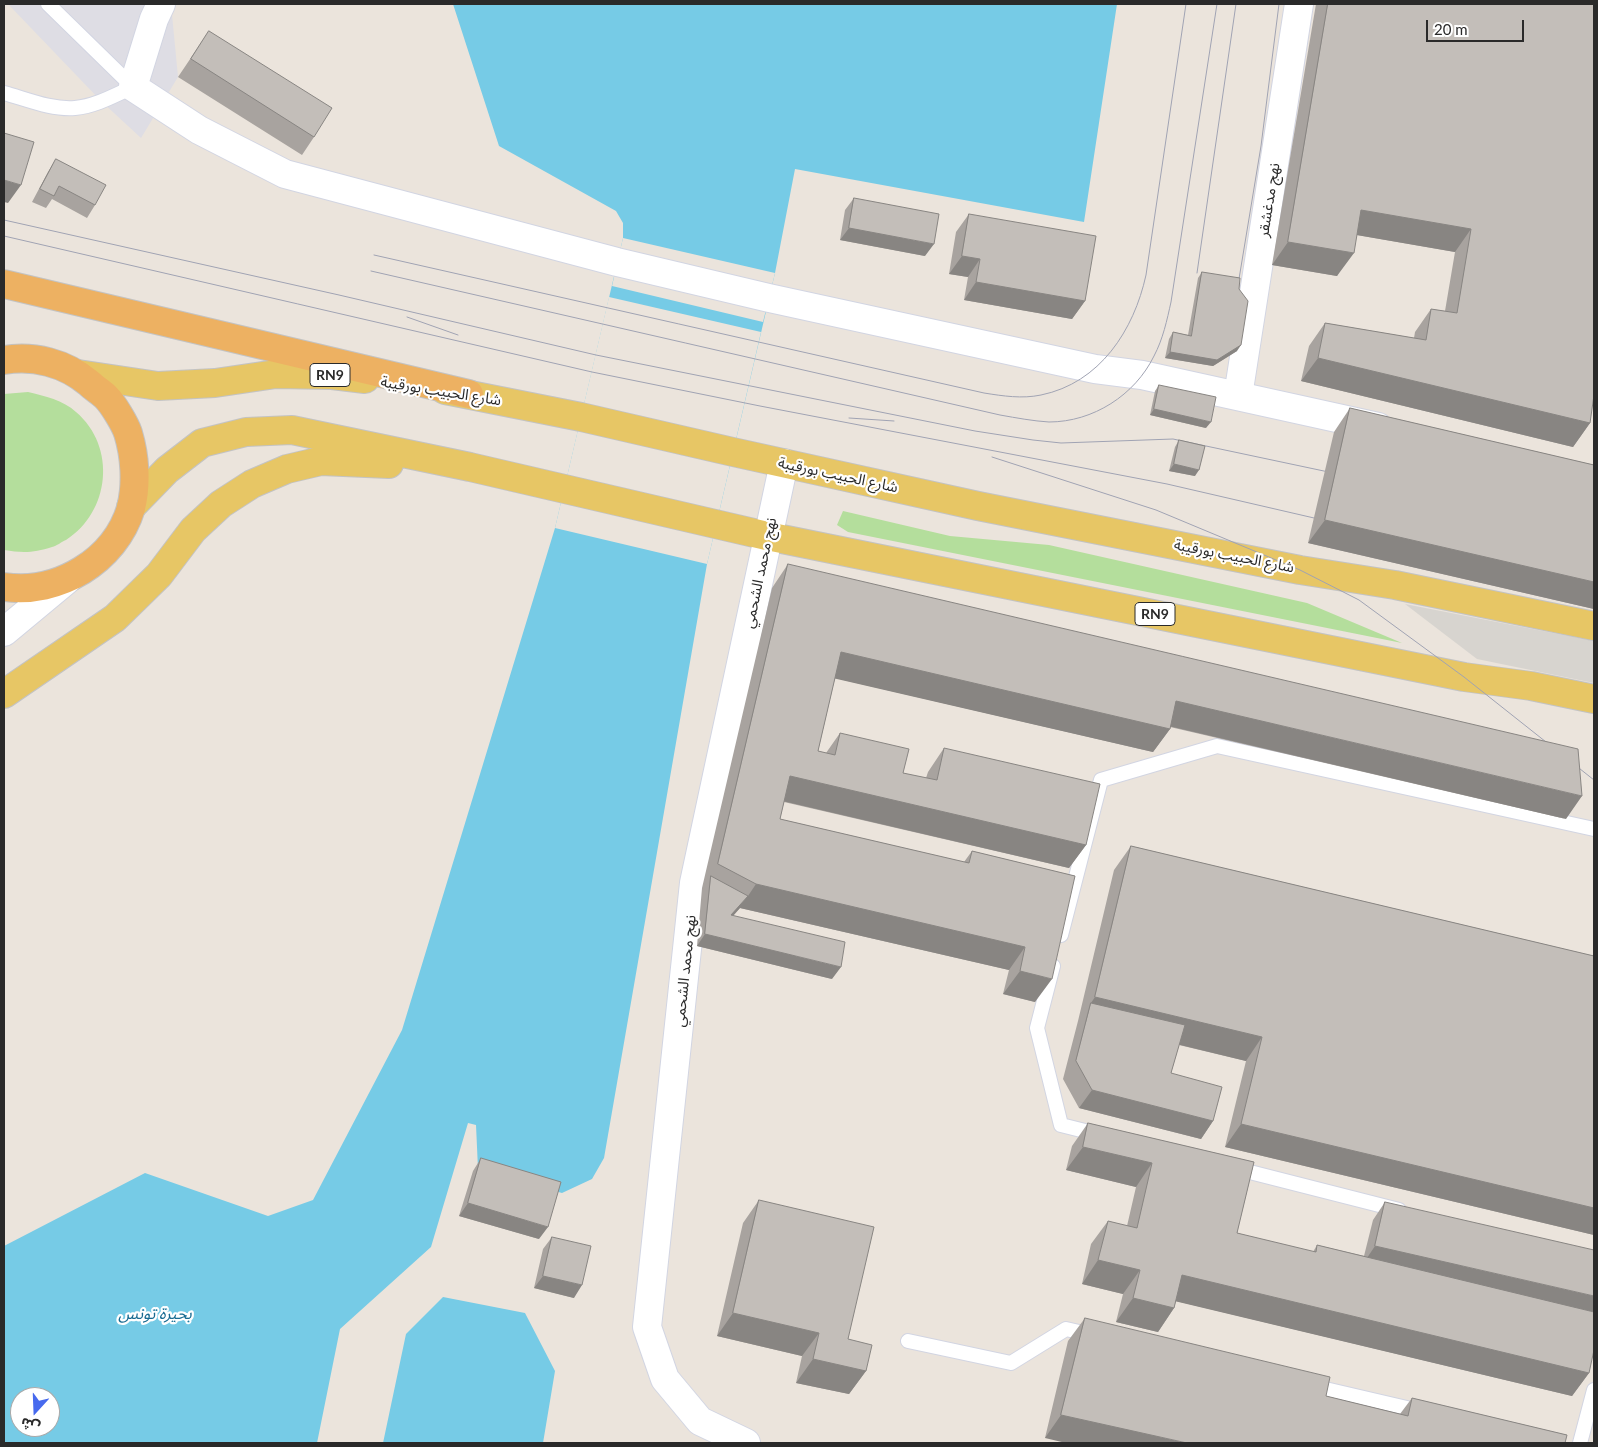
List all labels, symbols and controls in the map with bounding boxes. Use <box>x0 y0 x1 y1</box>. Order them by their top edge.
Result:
scale bar <box>1428 10 1526 42</box>
text: 20 m <box>1434 20 1468 38</box>
street label: نهج مدغشقر <box>1254 162 1284 238</box>
road number: RN9 <box>310 364 350 386</box>
street label: شارع الحبيب بورقيبة <box>379 373 503 409</box>
street label: شارع الحبيب بورقيبة <box>776 454 900 496</box>
street label: نهج محمد الشحمي <box>739 516 781 630</box>
street label: شارع الحبيب بورقيبة <box>1172 536 1296 576</box>
road number: RN9 <box>1135 602 1175 626</box>
street label: نهج محمد الشحمي <box>670 914 700 1028</box>
water label: بحيرة تونس <box>118 1304 192 1324</box>
north arrow <box>10 1387 60 1437</box>
text: ش <box>18 1414 42 1437</box>

